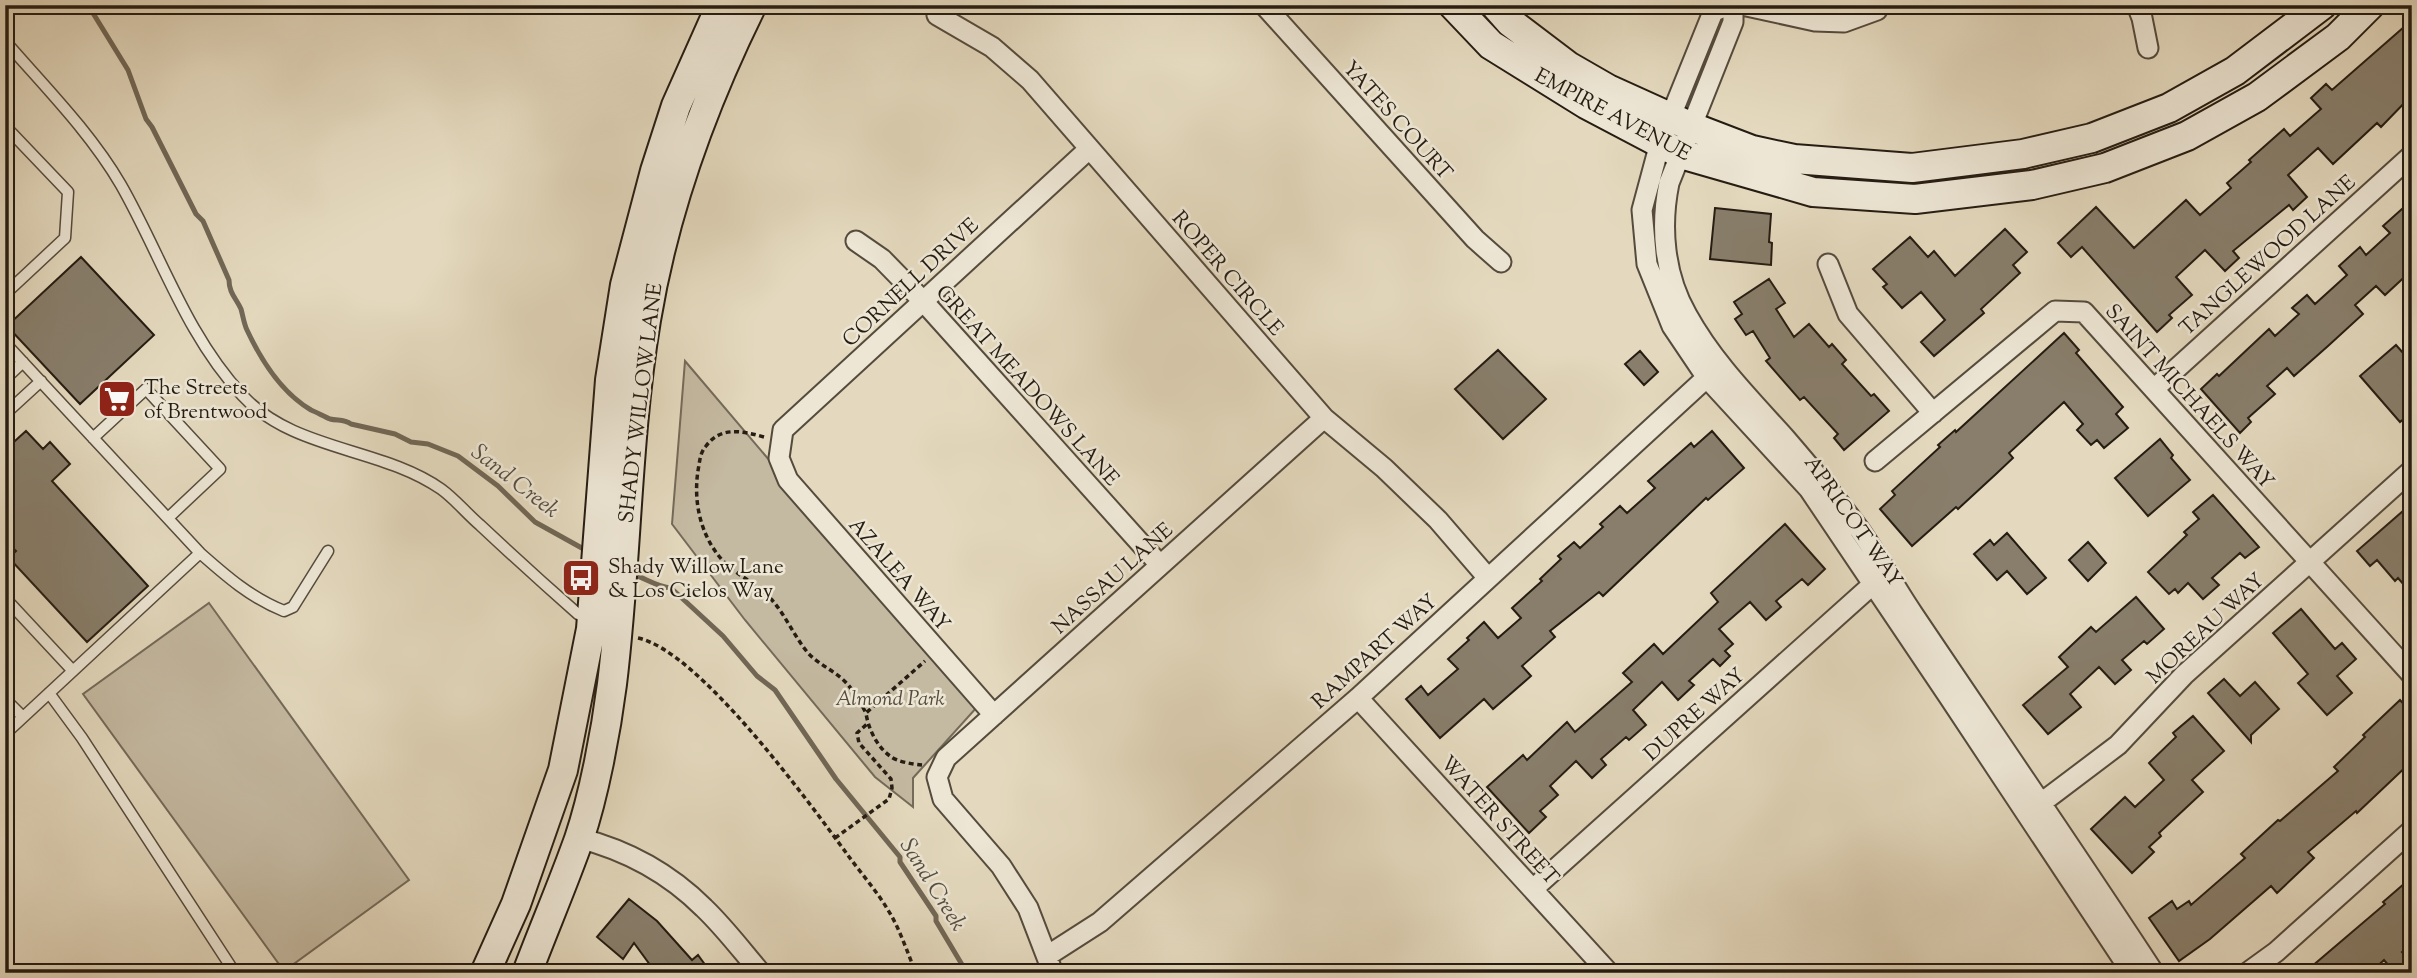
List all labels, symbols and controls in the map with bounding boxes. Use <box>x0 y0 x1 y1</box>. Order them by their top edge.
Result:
street label: YATES COURT <box>1335 55 1459 188</box>
street label: EMPIRE AVENUE <box>1529 62 1696 170</box>
street label: TANGLEWOOD LANE <box>2174 169 2363 344</box>
street label: ROPER CIRCLE <box>1164 205 1290 344</box>
street label: CORNELL DRIVE <box>836 212 987 355</box>
street label: GREAT MEADOWS LANE <box>928 279 1125 494</box>
street label: SHADY WILLOW LANE <box>612 281 672 525</box>
street label: SAINT MICHAELS WAY <box>2097 298 2280 497</box>
place label: The Streets of Brentwood <box>144 374 268 428</box>
supermarket icon: The Streets of Brentwood <box>96 378 138 420</box>
water label: Sand Creek <box>463 437 566 527</box>
street label: APRICOT WAY <box>1796 450 1909 594</box>
street label: AZALEA WAY <box>841 512 956 639</box>
street label: NASSAU LANE <box>1046 517 1181 642</box>
place label: Shady Willow Lane & Los Cielos Way <box>608 553 784 607</box>
bus stop icon: Shady Willow Lane & Los Cielos Way <box>560 557 602 599</box>
street label: MOREAU WAY <box>2141 567 2272 692</box>
street label: RAMPART WAY <box>1306 588 1445 717</box>
street label: DUPRE WAY <box>1638 662 1753 769</box>
park label: Almond Park <box>835 685 945 715</box>
street label: WATER STREET <box>1432 750 1565 893</box>
water label: Sand Creek <box>890 832 973 938</box>

